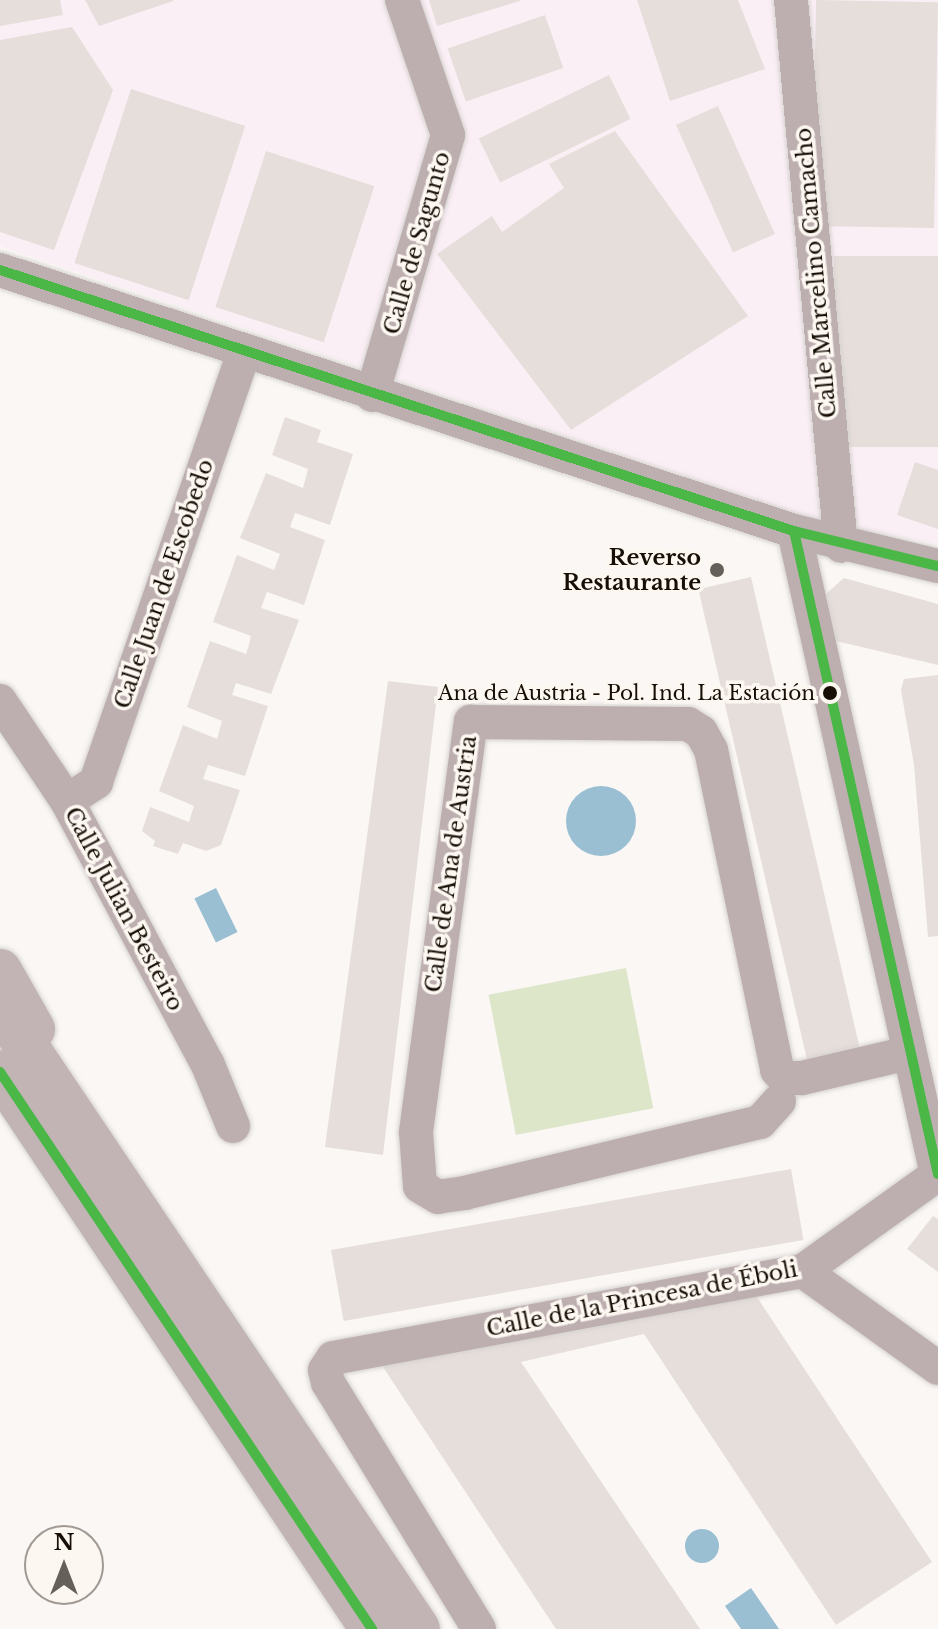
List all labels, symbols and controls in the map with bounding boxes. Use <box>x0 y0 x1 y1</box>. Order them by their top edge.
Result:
street label: Calle Marcelino Camacho <box>790 127 842 419</box>
street label: Calle de Sagunto <box>378 149 456 337</box>
street label: Calle Juan de Escobedo <box>109 456 219 712</box>
place label: Reverso Restaurante <box>563 544 701 596</box>
marker: Reverso Restaurante <box>708 561 726 579</box>
place label: Ana de Austria - Pol. Ind. La Estación <box>436 681 815 705</box>
marker: Ana de Austria - Pol. Ind. La Estación <box>822 685 838 701</box>
street label: Calle de Ana de Austria <box>420 733 482 995</box>
street label: Calle Julian Besteiro <box>59 803 189 1015</box>
street label: Calle de la Princesa de Éboli <box>484 1256 800 1342</box>
north arrow <box>24 1525 104 1605</box>
text: N <box>54 1529 74 1556</box>

